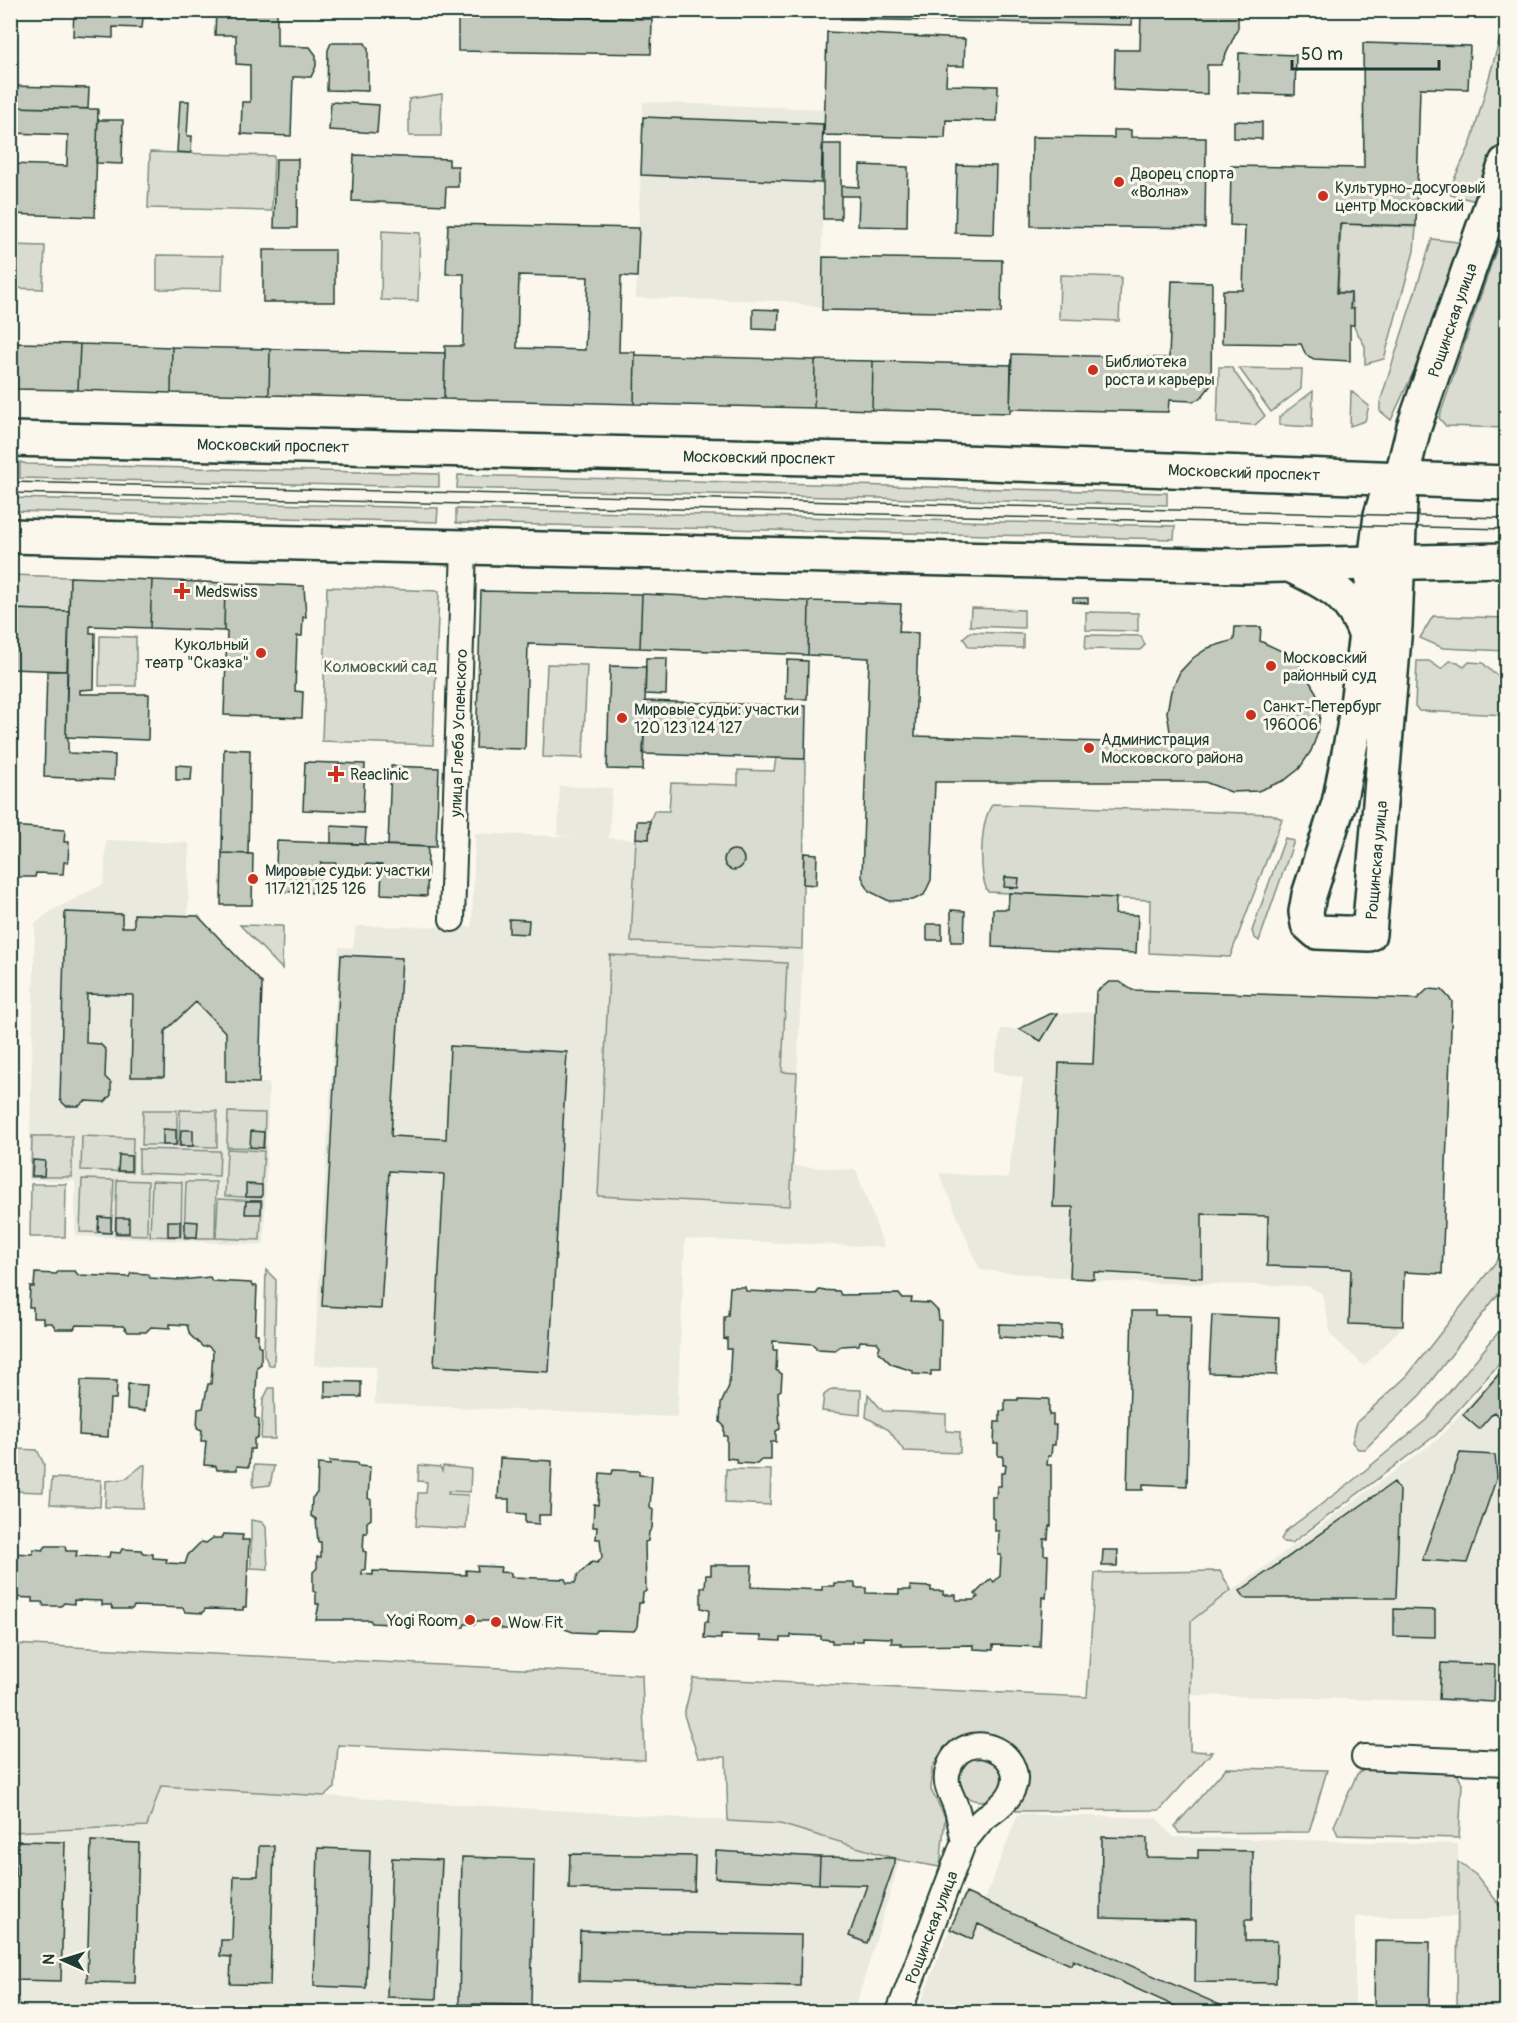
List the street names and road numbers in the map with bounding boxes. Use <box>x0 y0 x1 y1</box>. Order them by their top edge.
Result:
street label: Рощинская улица <box>1424 261 1482 380</box>
street label: Московский проспект <box>197 435 349 457</box>
street label: Московский проспект <box>683 447 835 469</box>
street label: Московский проспект <box>1167 460 1320 486</box>
street label: улица Глеба Успенского <box>446 648 472 818</box>
street label: Рощинская улица <box>1362 800 1392 920</box>
street label: Рощинская улица <box>901 1868 963 1987</box>

